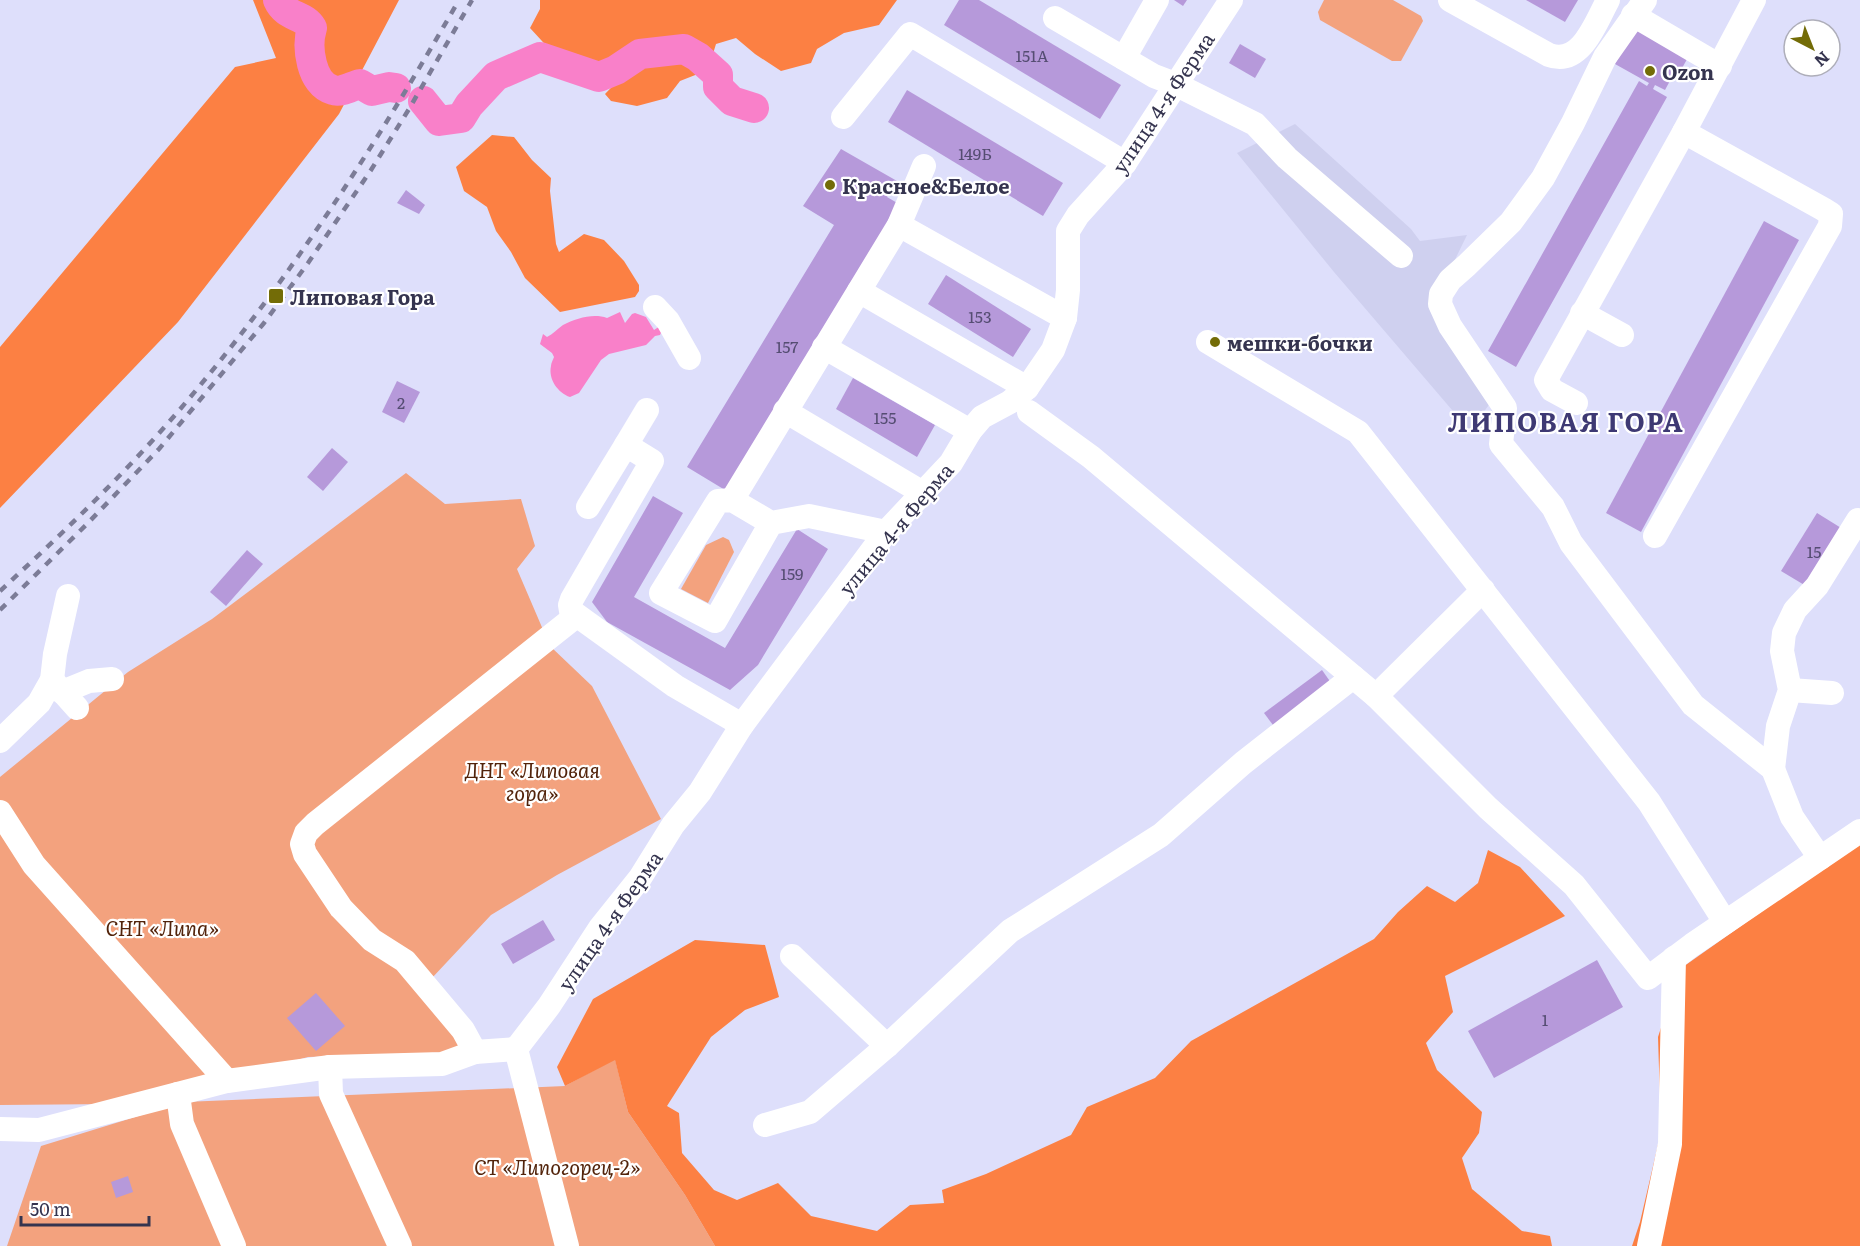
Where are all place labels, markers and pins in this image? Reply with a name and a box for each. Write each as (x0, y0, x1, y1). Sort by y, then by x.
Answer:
place label: Ozon (1662, 56, 1714, 86)
marker: Ozon (1643, 64, 1657, 78)
place label: Красное&Белое (842, 170, 1010, 200)
marker: Красное&Белое (823, 178, 837, 192)
place label: Липовая Гора (290, 281, 435, 311)
marker: Липовая Гора (267, 287, 285, 305)
place label: мешки-бочки (1227, 327, 1373, 357)
marker: мешки-бочки (1208, 335, 1222, 349)

